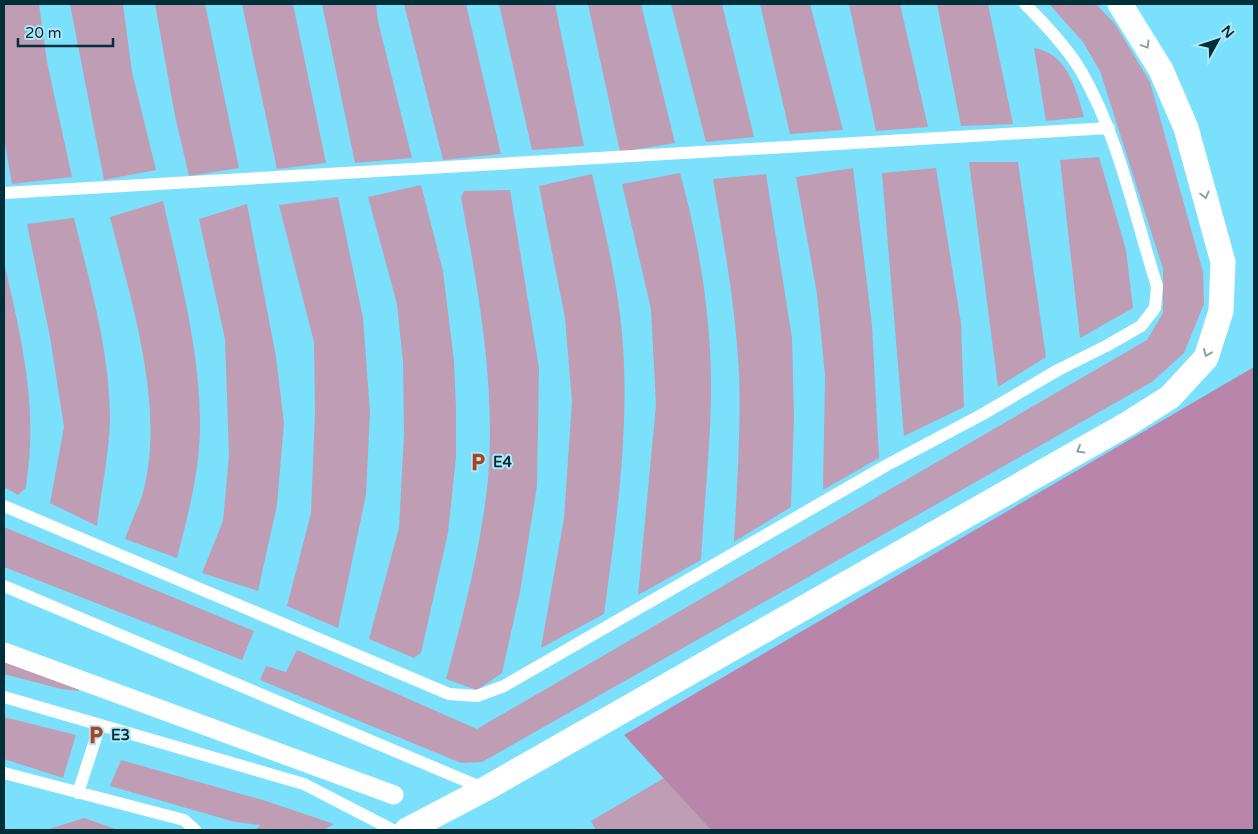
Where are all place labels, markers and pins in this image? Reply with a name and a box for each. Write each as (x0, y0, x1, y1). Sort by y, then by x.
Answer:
parking icon: E4 (467, 451, 489, 473)
place label: E4 (493, 453, 513, 471)
parking icon: E3 (85, 724, 107, 746)
place label: E3 (111, 726, 130, 744)

